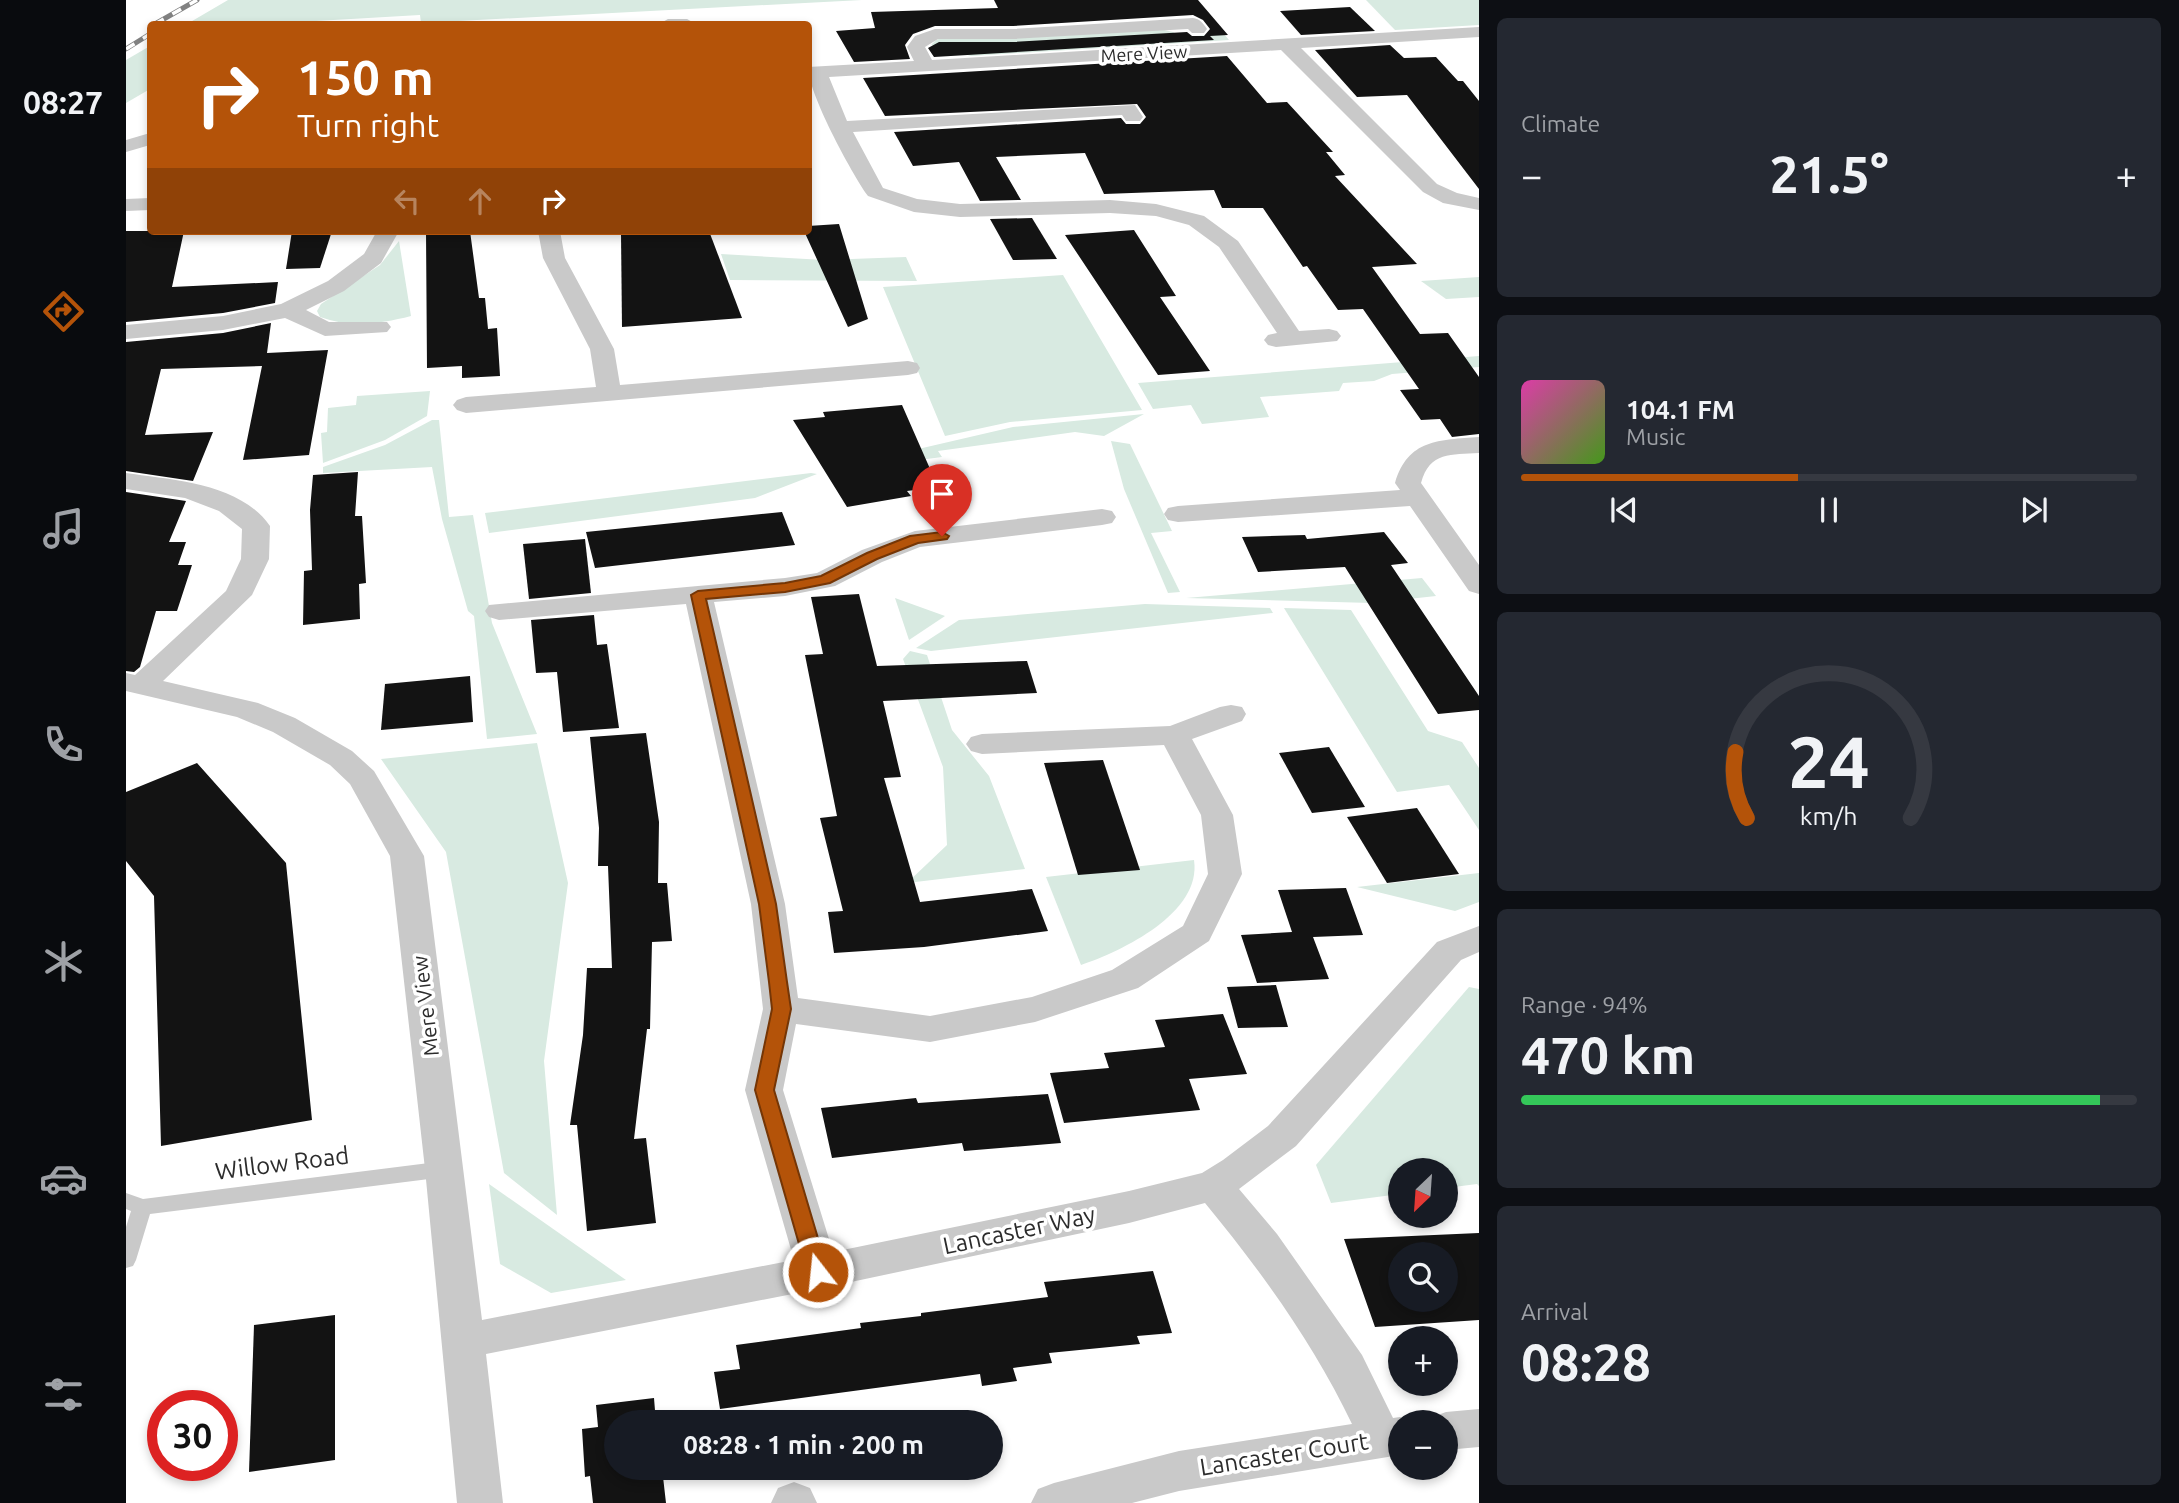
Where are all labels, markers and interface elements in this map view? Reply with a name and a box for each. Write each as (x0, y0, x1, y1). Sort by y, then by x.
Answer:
street label: Mere View (1100, 41, 1188, 65)
icon: right (182, 49, 273, 140)
text: 150 m (297, 49, 434, 104)
text: 08:27 (23, 84, 103, 120)
text: Turn right (297, 107, 439, 143)
text: Climate (1521, 111, 1600, 136)
text: 21.5° (1769, 145, 1889, 203)
text: − (1521, 154, 1542, 196)
text: + (2116, 154, 2137, 196)
icon: left (388, 182, 426, 220)
icon: ahead (461, 182, 499, 220)
icon: right (534, 182, 572, 220)
icon: directions (39, 287, 88, 336)
text: 104.1 FM (1626, 395, 1735, 424)
text: Music (1626, 424, 1685, 449)
pin (912, 464, 972, 536)
icon: arrive (923, 475, 961, 513)
icon: previous (1605, 491, 1643, 529)
icon: pause (1810, 491, 1848, 529)
icon: next (2015, 491, 2053, 529)
icon: music (39, 504, 88, 553)
icon: phone (39, 720, 88, 769)
text: 24 (1788, 720, 1870, 802)
text: km/h (1800, 801, 1858, 829)
icon: climate (39, 937, 88, 986)
street label: Mere View (407, 954, 443, 1058)
text: Range · 94% (1521, 992, 1648, 1017)
text: 470 km (1521, 1026, 1695, 1084)
street label: Willow Road (214, 1141, 350, 1185)
icon: car (39, 1154, 88, 1203)
north arrow (1388, 1158, 1458, 1228)
map controls (1388, 1158, 1458, 1480)
street label: Lancaster Way (940, 1201, 1098, 1259)
position arrow (781, 1235, 855, 1309)
button: search (1388, 1242, 1458, 1312)
text: Arrival (1521, 1299, 1588, 1324)
button: + (1388, 1326, 1458, 1396)
text: 08:28 (1521, 1333, 1651, 1391)
icon: filters (39, 1370, 88, 1419)
speed limit sign: 30 (147, 1390, 238, 1481)
button: − (1388, 1410, 1458, 1480)
street label: Lancaster Court (1198, 1427, 1371, 1481)
text: 08:28 · 1 min · 200 m (683, 1430, 924, 1459)

